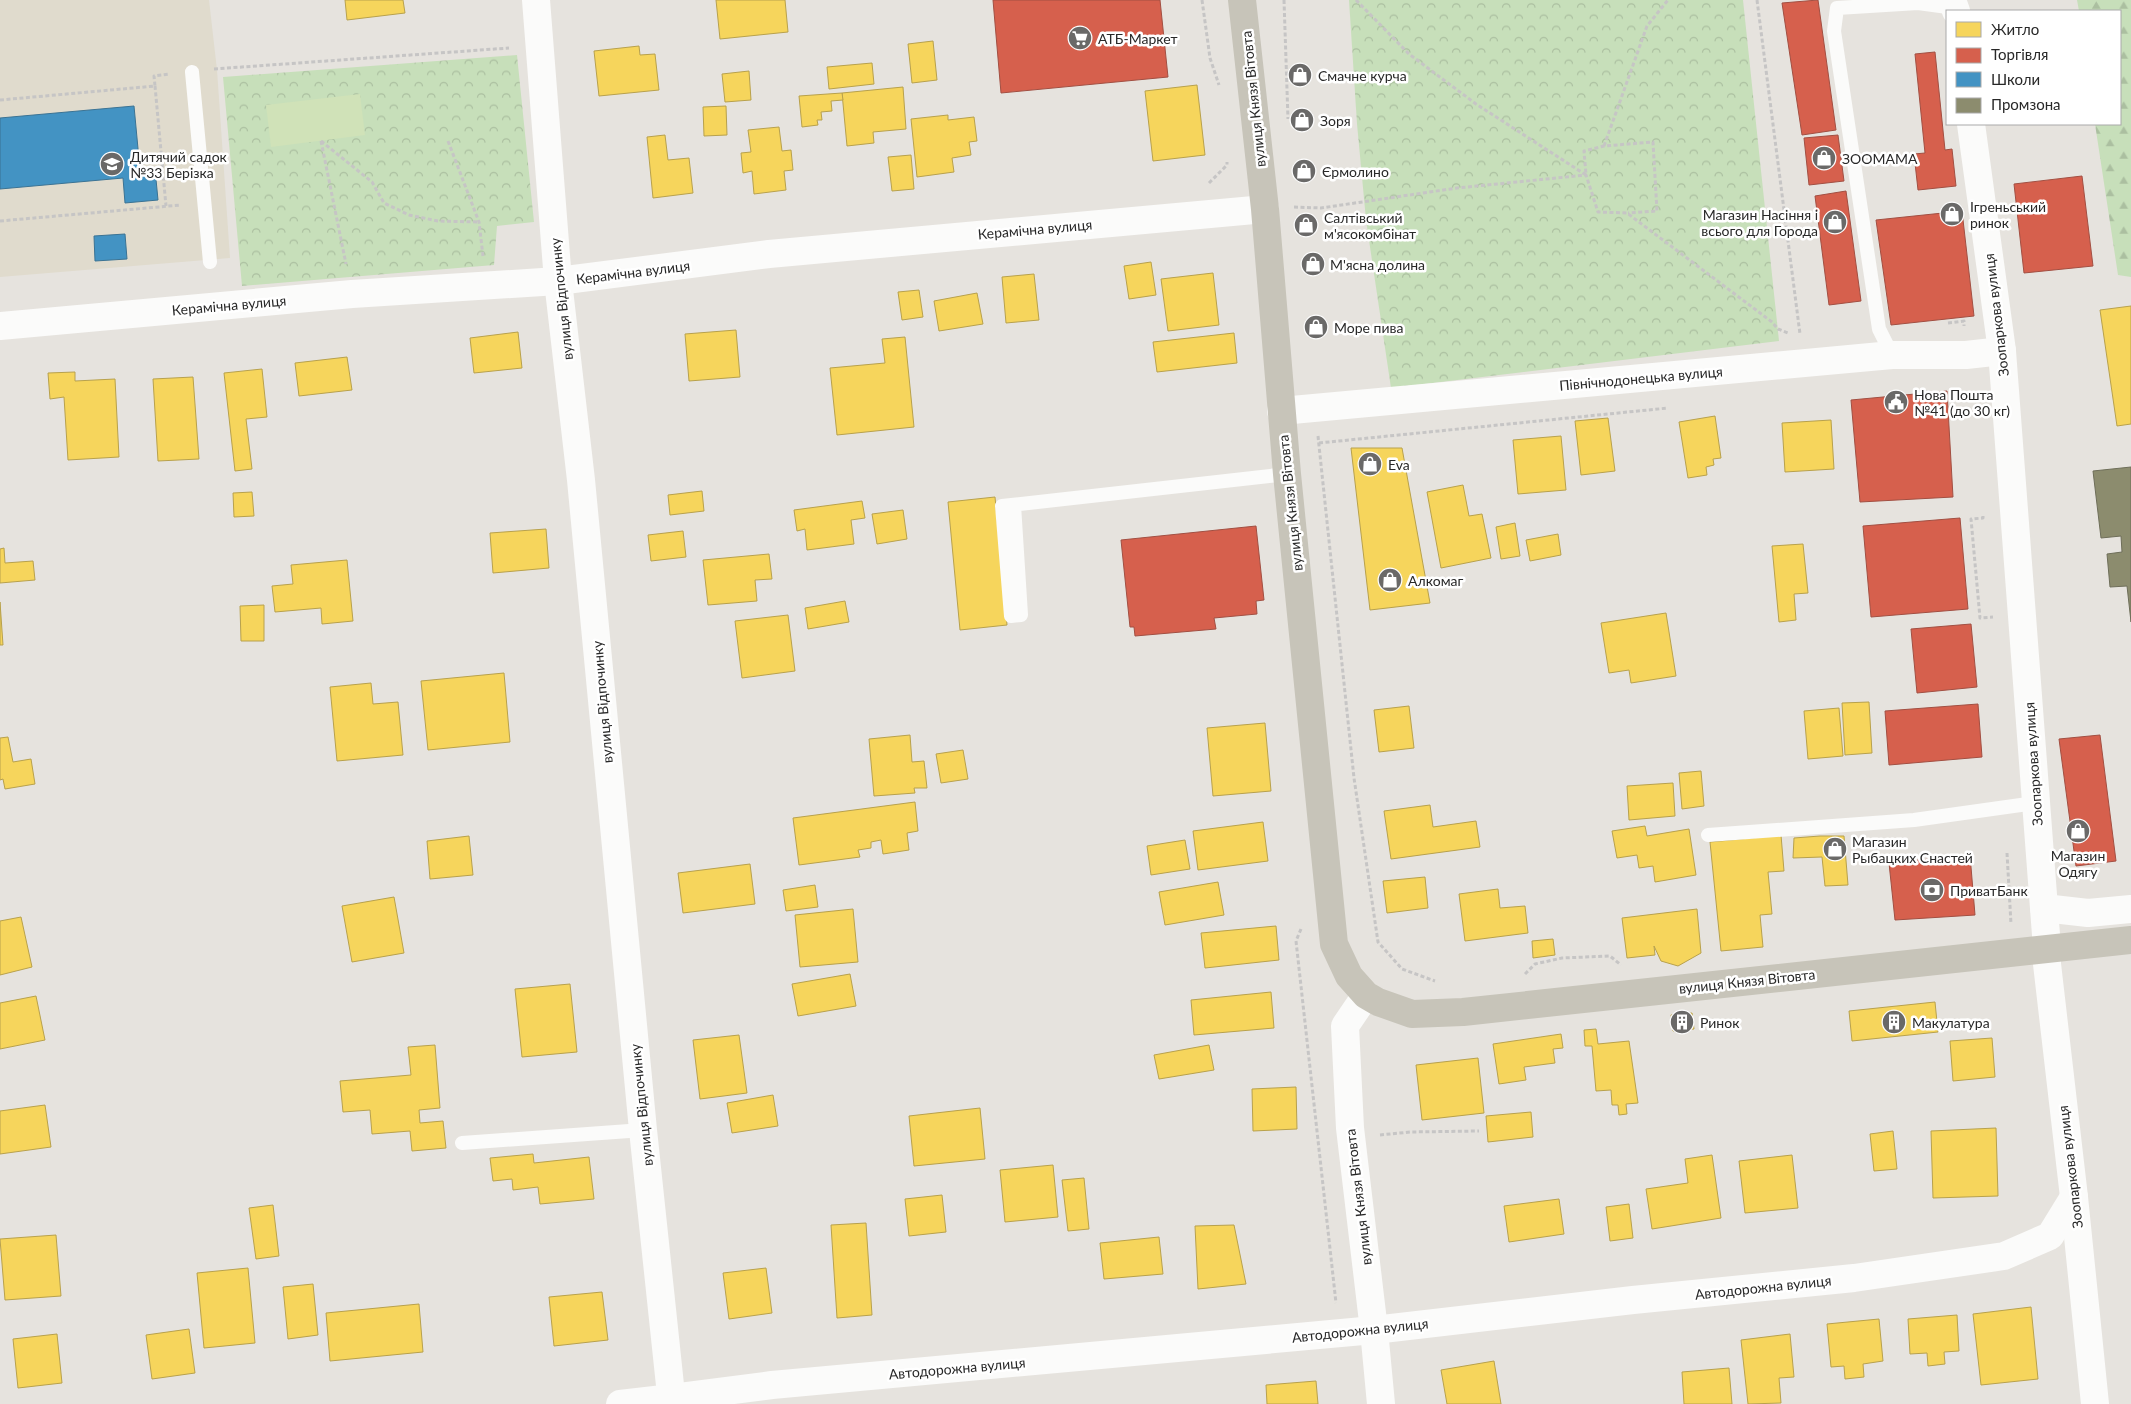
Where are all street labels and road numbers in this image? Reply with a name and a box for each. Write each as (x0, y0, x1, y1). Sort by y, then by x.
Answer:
street label: вулиця Князя Вітовта (1237, 30, 1269, 168)
street label: Керамічна вулиця (977, 216, 1093, 242)
street label: вулиця Відпочинку (546, 236, 576, 361)
street label: Зоопаркова вулиця (1980, 252, 2012, 378)
street label: Керамічна вулиця (575, 257, 691, 287)
street label: Керамічна вулиця (171, 292, 287, 318)
street label: Північнодонецька вулиця (1558, 362, 1724, 394)
street label: вулиця Князя Вітовта (1274, 434, 1306, 572)
street label: вулиця Відпочинку (588, 639, 616, 764)
street label: Зоопаркова вулиця (2020, 702, 2046, 826)
street label: вулиця Князя Вітовта (1678, 965, 1816, 997)
street label: вулиця Відпочинку (626, 1042, 656, 1167)
street label: Зоопаркова вулиця (2054, 1104, 2086, 1230)
street label: вулиця Князя Вітовта (1341, 1128, 1375, 1266)
street label: Автодорожна вулиця (1694, 1271, 1832, 1303)
street label: Автодорожна вулиця (1291, 1314, 1429, 1346)
street label: Автодорожна вулиця (888, 1354, 1026, 1382)

